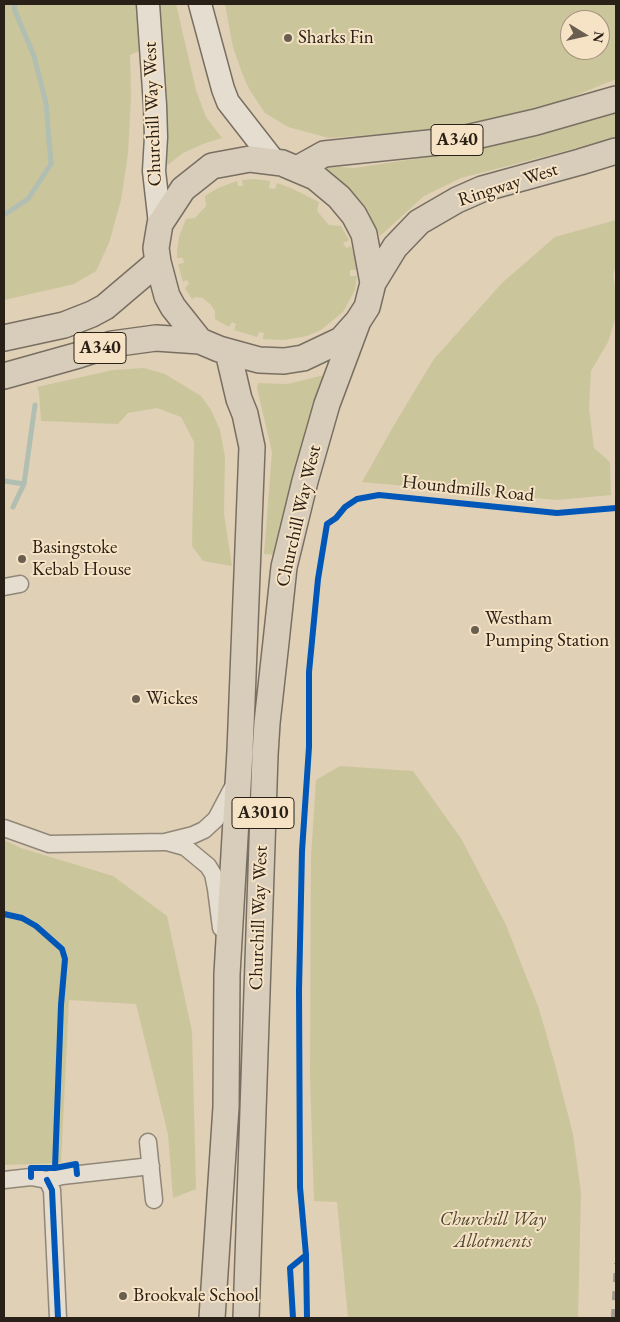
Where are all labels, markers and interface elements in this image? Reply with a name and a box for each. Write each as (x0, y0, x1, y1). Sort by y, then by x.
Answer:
north arrow (560, 10, 610, 60)
place label: Sharks Fin (298, 27, 374, 49)
text: N (589, 30, 609, 44)
marker: Sharks Fin (282, 32, 294, 44)
street label: Churchill Way West (139, 41, 167, 187)
road number: A340 (431, 124, 483, 156)
street label: Ringway West (455, 158, 561, 212)
road number: A340 (74, 332, 126, 363)
street label: Churchill Way West (272, 443, 326, 589)
street label: Houndmills Road (401, 471, 535, 507)
place label: Basingstoke Kebab House (32, 537, 131, 581)
marker: Basingstoke Kebab House (16, 553, 28, 565)
place label: Westham Pumping Station (485, 608, 609, 652)
marker: Westham Pumping Station (469, 624, 481, 636)
place label: Wickes (146, 688, 198, 710)
marker: Wickes (130, 693, 142, 705)
road number: A3010 (232, 798, 294, 828)
street label: Churchill Way West (245, 845, 273, 991)
park label: Churchill Way Allotments (440, 1209, 546, 1253)
place label: Brookvale School (133, 1285, 259, 1307)
marker: Brookvale School (117, 1290, 129, 1302)

